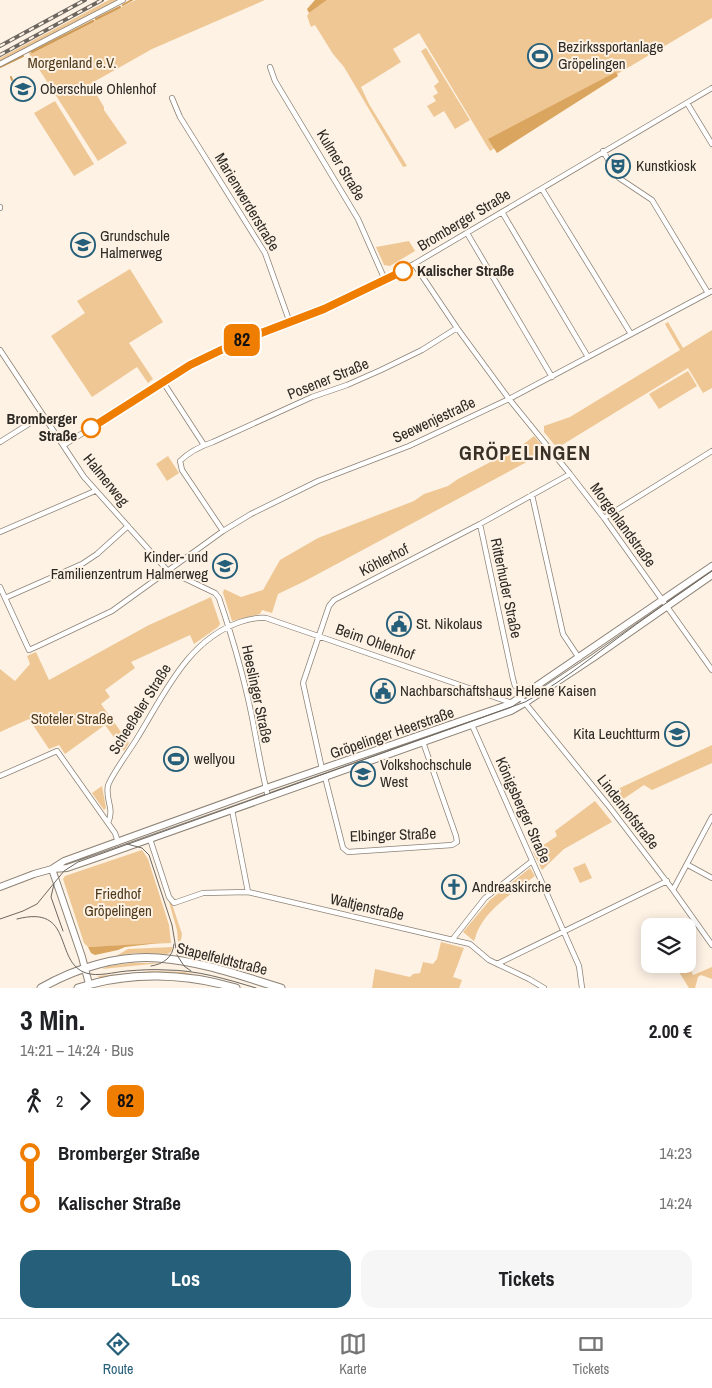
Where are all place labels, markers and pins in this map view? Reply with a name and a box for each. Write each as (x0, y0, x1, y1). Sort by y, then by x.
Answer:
place label: Bezirkssportanlage Gröpelingen (558, 36, 663, 74)
sports icon: Bezirkssportanlage Gröpelingen (527, 43, 553, 69)
school or university icon: Oberschule Ohlenhof (10, 76, 36, 102)
place label: Oberschule Ohlenhof (40, 78, 157, 99)
theatre icon: Kunstkiosk (605, 153, 631, 179)
place label: Kunstkiosk (636, 155, 697, 176)
place label: Grundschule Halmerweg (100, 225, 170, 263)
school or university icon: Grundschule Halmerweg (70, 232, 96, 258)
place label: Kalischer Straße (417, 260, 514, 281)
marker: Kalischer Straße (393, 261, 413, 281)
place label: Bromberger Straße (7, 408, 77, 446)
marker: Bromberger Straße (81, 418, 101, 438)
place label: Kinder- und Familienzentrum Halmerweg (51, 546, 208, 584)
school or university icon: Kinder- und Familienzentrum Halmerweg (212, 553, 238, 579)
public building icon: St. Nikolaus (386, 611, 412, 637)
place label: St. Nikolaus (416, 613, 482, 634)
public building icon: Nachbarschaftshaus Helene Kaisen (370, 678, 396, 704)
place label: Nachbarschaftshaus Helene Kaisen (400, 680, 596, 701)
school or university icon: Kita Leuchtturm (664, 721, 690, 747)
place label: Kita Leuchtturm (573, 723, 660, 744)
sports icon: wellyou (163, 746, 189, 772)
place label: wellyou (194, 748, 235, 769)
place label: Volkshochschule West (380, 754, 472, 792)
school or university icon: Volkshochschule West (350, 761, 376, 787)
church icon: Andreaskirche (441, 874, 467, 900)
place label: Andreaskirche (471, 876, 551, 897)

